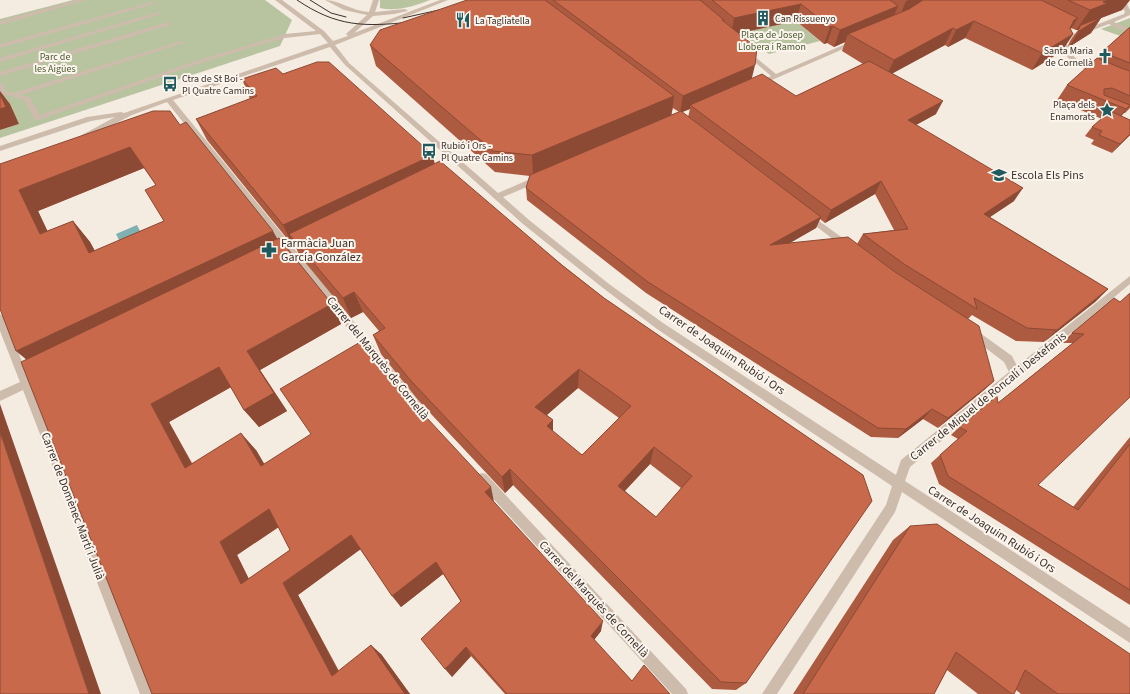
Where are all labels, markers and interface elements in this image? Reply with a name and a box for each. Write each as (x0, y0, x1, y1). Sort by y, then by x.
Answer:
building icon: Can Rissuenyo (754, 9, 772, 27)
restaurant icon: La Tagliatella (454, 11, 472, 29)
place label: Can Rissuenyo (775, 12, 836, 26)
place label: La Tagliatella (475, 14, 530, 28)
park label: Plaça de Josep Llobera i Ramon (738, 28, 806, 54)
place label: Santa Maria de Cornellà (1044, 44, 1093, 70)
church icon: Santa Maria de Cornellà (1096, 47, 1114, 65)
park label: Parc de les Aigües (34, 50, 76, 76)
place label: Ctra de St Boi - Pl Quatre Camins (182, 72, 254, 98)
bus stop icon: Ctra de St Boi - Pl Quatre Camins (161, 75, 179, 93)
place label: Plaça dels Enamorats (1050, 98, 1095, 124)
place icon: Plaça dels Enamorats (1098, 101, 1116, 119)
place label: Rubió i Ors - Pl Quatre Camins (441, 139, 513, 165)
bus stop icon: Rubió i Ors - Pl Quatre Camins (420, 142, 438, 160)
school or university icon: Escola Els Pins (990, 166, 1008, 184)
place label: Escola Els Pins (1011, 167, 1084, 184)
place label: Farmàcia Juan García González (281, 235, 361, 266)
pharmacy icon: Farmàcia Juan García González (260, 241, 278, 259)
street label: Carrer del Marquès de Cornellà (322, 293, 433, 424)
street label: Carrer de Joaquim Rubió i Ors (655, 302, 788, 399)
street label: Carrer de Miquel de Roncalí i Destefanis (907, 328, 1070, 465)
street label: Carrer de Domènec Martí i Julià (36, 430, 109, 582)
street label: Carrer de Joaquim Rubió i Ors (924, 482, 1059, 577)
street label: Carrer del Marquès de Cornellà (535, 537, 652, 662)

